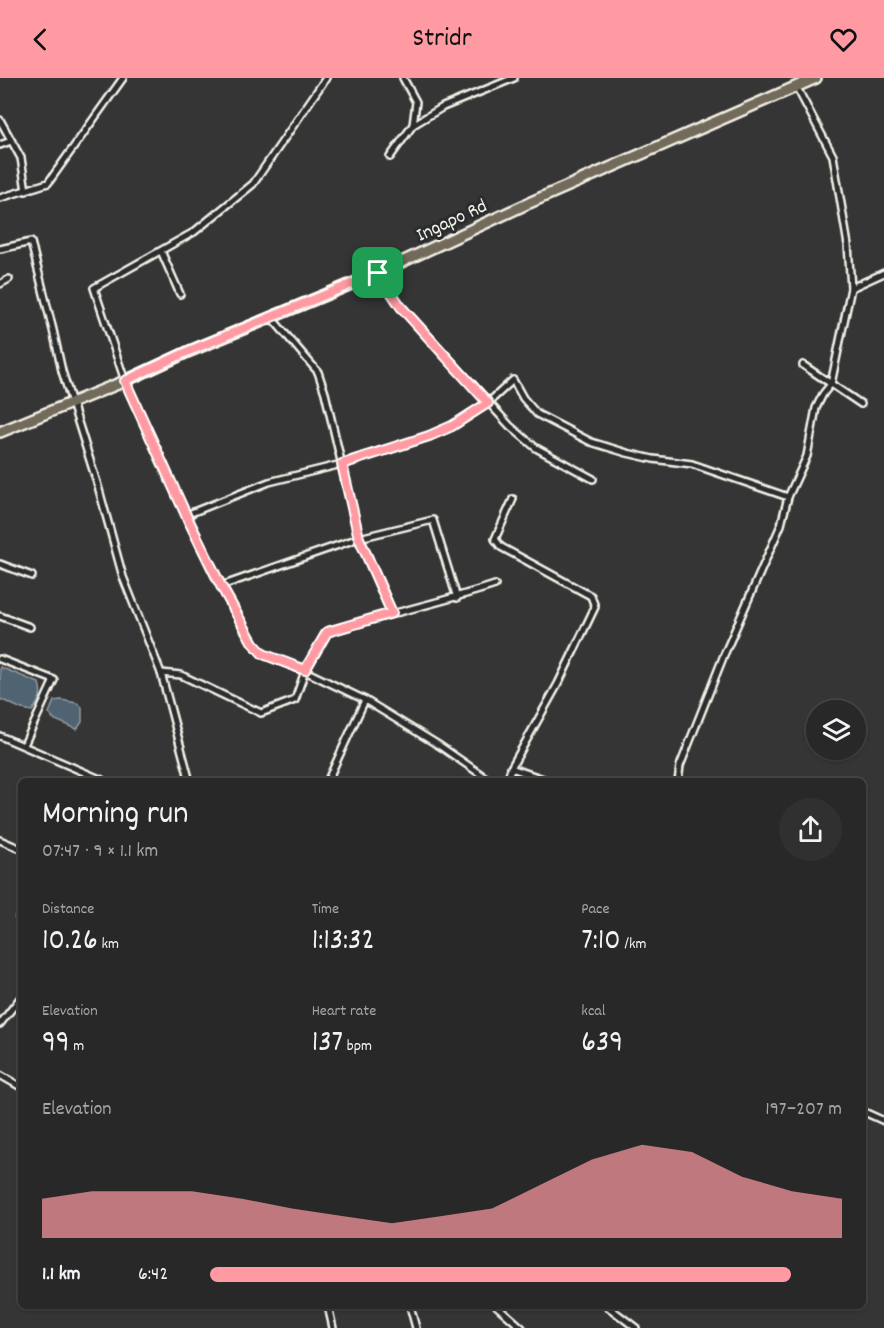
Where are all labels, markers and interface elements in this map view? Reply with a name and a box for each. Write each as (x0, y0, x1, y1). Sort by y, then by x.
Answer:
text: Stridr (412, 20, 472, 59)
icon: back (24, 23, 57, 56)
icon: heart (827, 23, 860, 56)
street label: Ingapo Rd (412, 193, 492, 250)
pin (352, 247, 403, 298)
icon: arrive (361, 256, 394, 289)
map controls (806, 700, 866, 760)
button: layers (806, 700, 866, 760)
text: Morning run (42, 792, 189, 839)
button: share (779, 798, 842, 861)
text: 07:47 · 9 × 1.1 km (42, 838, 158, 866)
text: Distance (42, 898, 94, 921)
text: Time (312, 898, 339, 921)
text: Pace (581, 898, 610, 921)
text: 10.26 (42, 921, 98, 964)
text: 1:13:32 (312, 921, 375, 964)
text: 7:10 (581, 921, 621, 964)
text: km (98, 933, 119, 956)
text: /km (621, 933, 647, 956)
text: Elevation (42, 1000, 98, 1023)
text: Heart rate (312, 1000, 376, 1023)
text: kcal (581, 1000, 606, 1023)
text: 99 (42, 1023, 69, 1066)
text: 137 (312, 1023, 343, 1066)
text: 639 (581, 1023, 623, 1066)
text: m (69, 1035, 84, 1058)
text: bpm (343, 1035, 372, 1058)
text: Elevation (42, 1096, 112, 1124)
text: 197–207 m (765, 1096, 842, 1124)
text: 1.1 km (42, 1261, 81, 1289)
text: 6:42 (138, 1261, 168, 1289)

